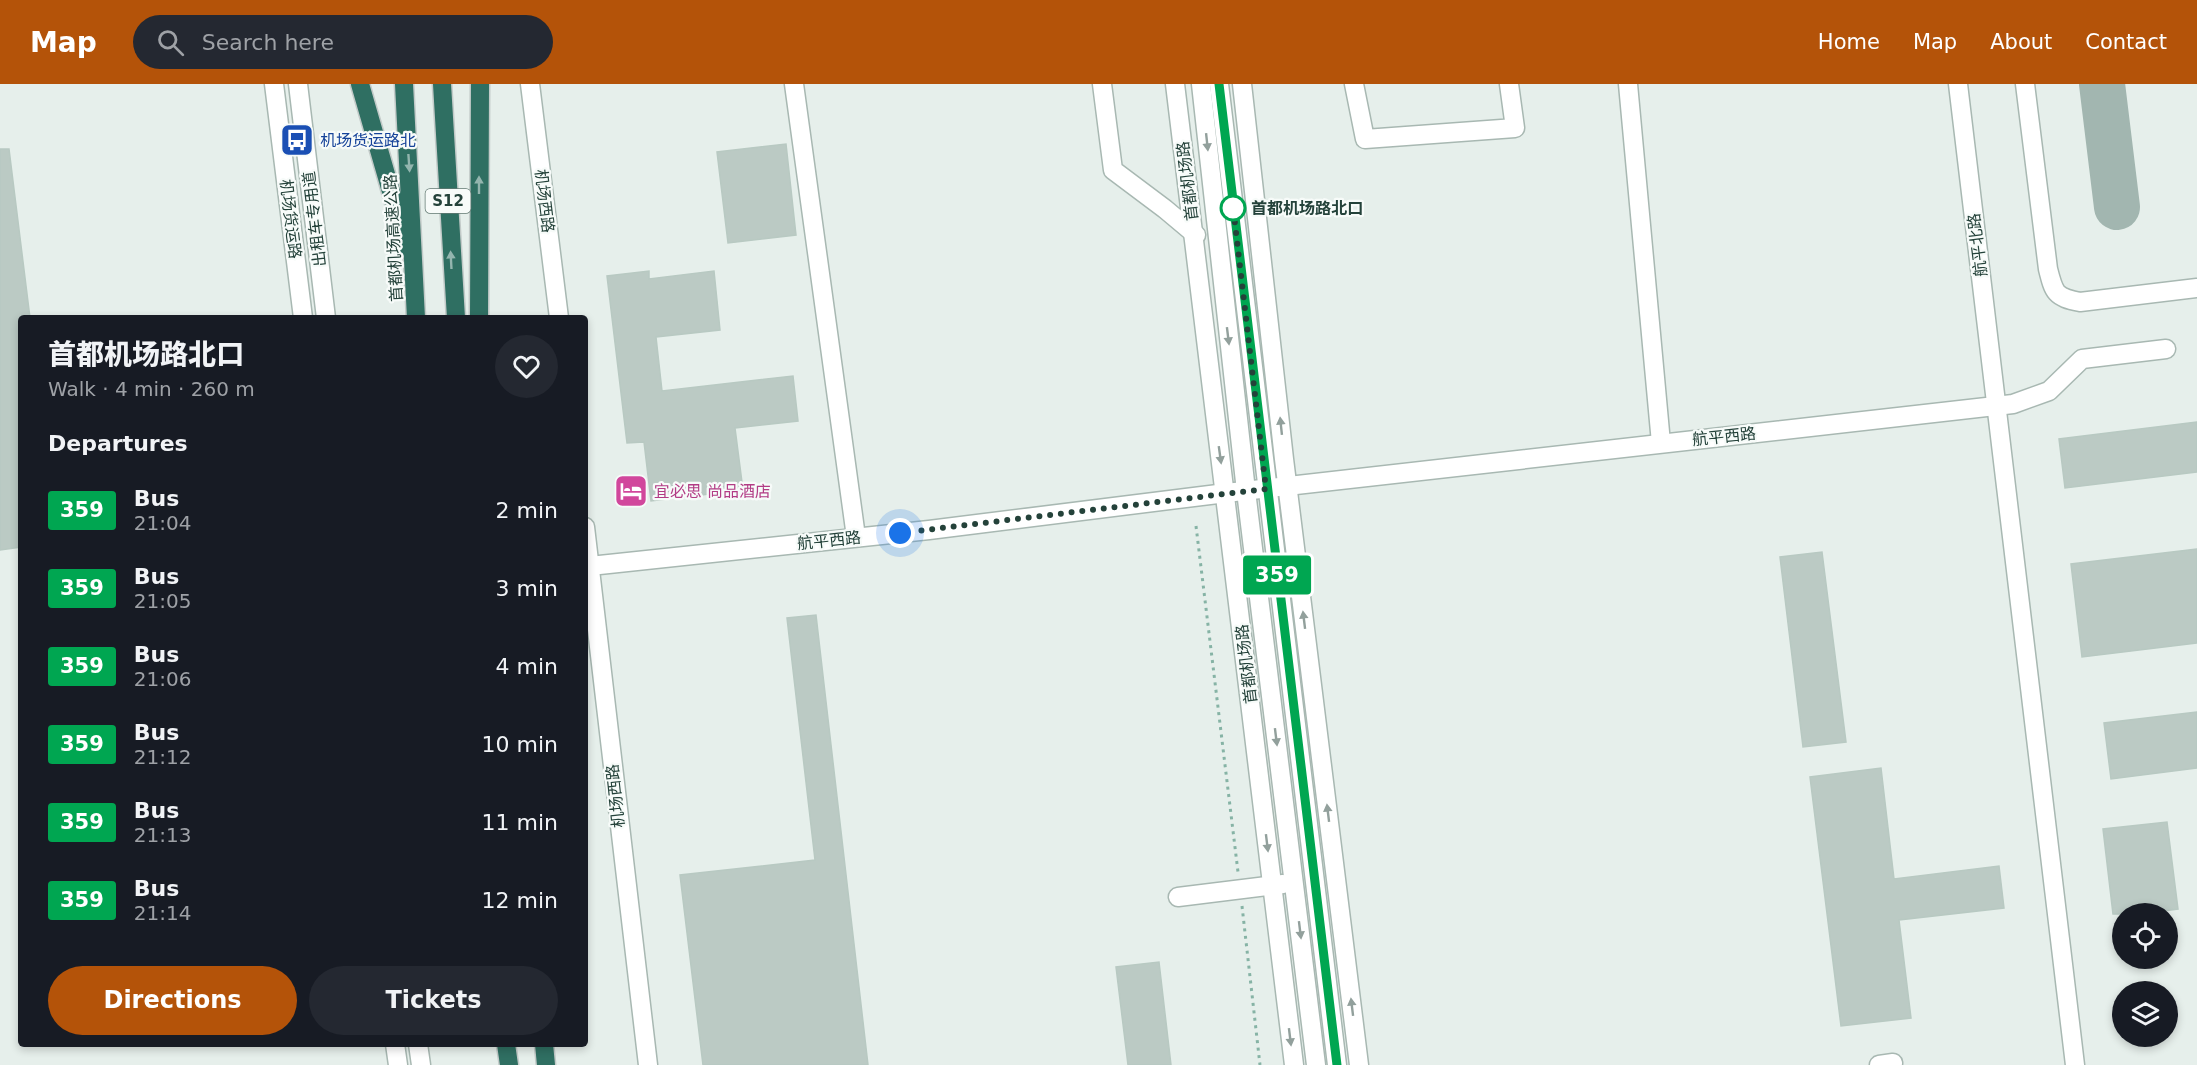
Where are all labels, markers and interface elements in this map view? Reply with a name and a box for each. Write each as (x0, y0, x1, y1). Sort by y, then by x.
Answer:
search box (133, 15, 553, 69)
text: Map (30, 26, 97, 59)
icon: search (154, 26, 187, 59)
text: Search here (202, 30, 334, 55)
text: Home (1818, 30, 1880, 54)
text: Map (1913, 30, 1957, 54)
text: About (1990, 30, 2052, 54)
text: Contact (2085, 30, 2167, 54)
bus stop icon: 机场货运路北 (279, 122, 315, 158)
place label: 机场货运路北 (320, 131, 416, 150)
one-way arrow (1202, 133, 1212, 152)
street label: 首都机场路 (1173, 140, 1202, 222)
one-way arrow (404, 154, 414, 173)
street label: 机场西路 (531, 168, 558, 234)
street label: 出租车专用道 (299, 170, 330, 268)
street label: 首都机场高速公路 (381, 174, 406, 302)
one-way arrow (474, 176, 484, 195)
street label: 机场货运路 (276, 178, 305, 260)
road number: S12 (426, 189, 470, 213)
marker: 首都机场路北口 (1220, 195, 1246, 221)
place label: 首都机场路北口 (1251, 199, 1363, 218)
street label: 航平北路 (1964, 212, 1991, 278)
one-way arrow (447, 250, 456, 269)
one-way arrow (1224, 327, 1233, 346)
button: heart (495, 335, 558, 398)
text: 首都机场路北口 (48, 338, 244, 371)
text: Walk · 4 min · 260 m (48, 377, 255, 401)
one-way arrow (1276, 417, 1286, 436)
street label: 航平西路 (1691, 424, 1757, 449)
text: Departures (48, 431, 188, 456)
one-way arrow (1215, 446, 1225, 465)
hotel icon: 宜必思 尚品酒店 (613, 473, 649, 509)
place label: 宜必思 尚品酒店 (654, 482, 771, 501)
text: Bus (134, 486, 179, 511)
text: 359 (60, 498, 104, 522)
text: 2 min (496, 498, 558, 523)
text: 21:04 (134, 511, 191, 535)
your location (885, 518, 915, 548)
street label: 航平西路 (796, 528, 862, 553)
line badge: 359 (1242, 556, 1312, 594)
text: 359 (1255, 563, 1299, 587)
text: Bus (134, 564, 179, 589)
text: 359 (60, 576, 104, 600)
text: 3 min (496, 576, 558, 601)
text: 21:05 (134, 589, 191, 613)
one-way arrow (1300, 610, 1309, 629)
street label: 首都机场路 (1232, 623, 1261, 705)
text: Bus (134, 642, 179, 667)
text: 359 (60, 654, 104, 678)
text: 4 min (496, 654, 558, 679)
text: 21:06 (134, 667, 191, 691)
text: Bus (134, 720, 179, 745)
one-way arrow (1271, 727, 1281, 746)
text: 359 (60, 732, 104, 756)
text: 10 min (482, 732, 558, 757)
text: 21:12 (134, 745, 191, 769)
street label: 机场西路 (603, 763, 628, 829)
text: Bus (134, 798, 179, 823)
one-way arrow (1323, 804, 1333, 823)
text: 359 (60, 810, 104, 834)
text: 11 min (482, 810, 558, 835)
text: 21:13 (134, 823, 191, 847)
one-way arrow (1263, 834, 1272, 853)
text: Bus (134, 876, 179, 901)
text: 359 (60, 888, 104, 912)
text: 12 min (482, 888, 558, 913)
text: 21:14 (134, 901, 191, 925)
map controls (2112, 903, 2178, 1047)
button: locate (2112, 903, 2178, 969)
one-way arrow (1295, 921, 1305, 940)
button: Directions (48, 966, 297, 1035)
button: Tickets (309, 966, 558, 1035)
button: layers (2112, 981, 2178, 1047)
one-way arrow (1347, 997, 1357, 1016)
one-way arrow (1285, 1028, 1295, 1047)

